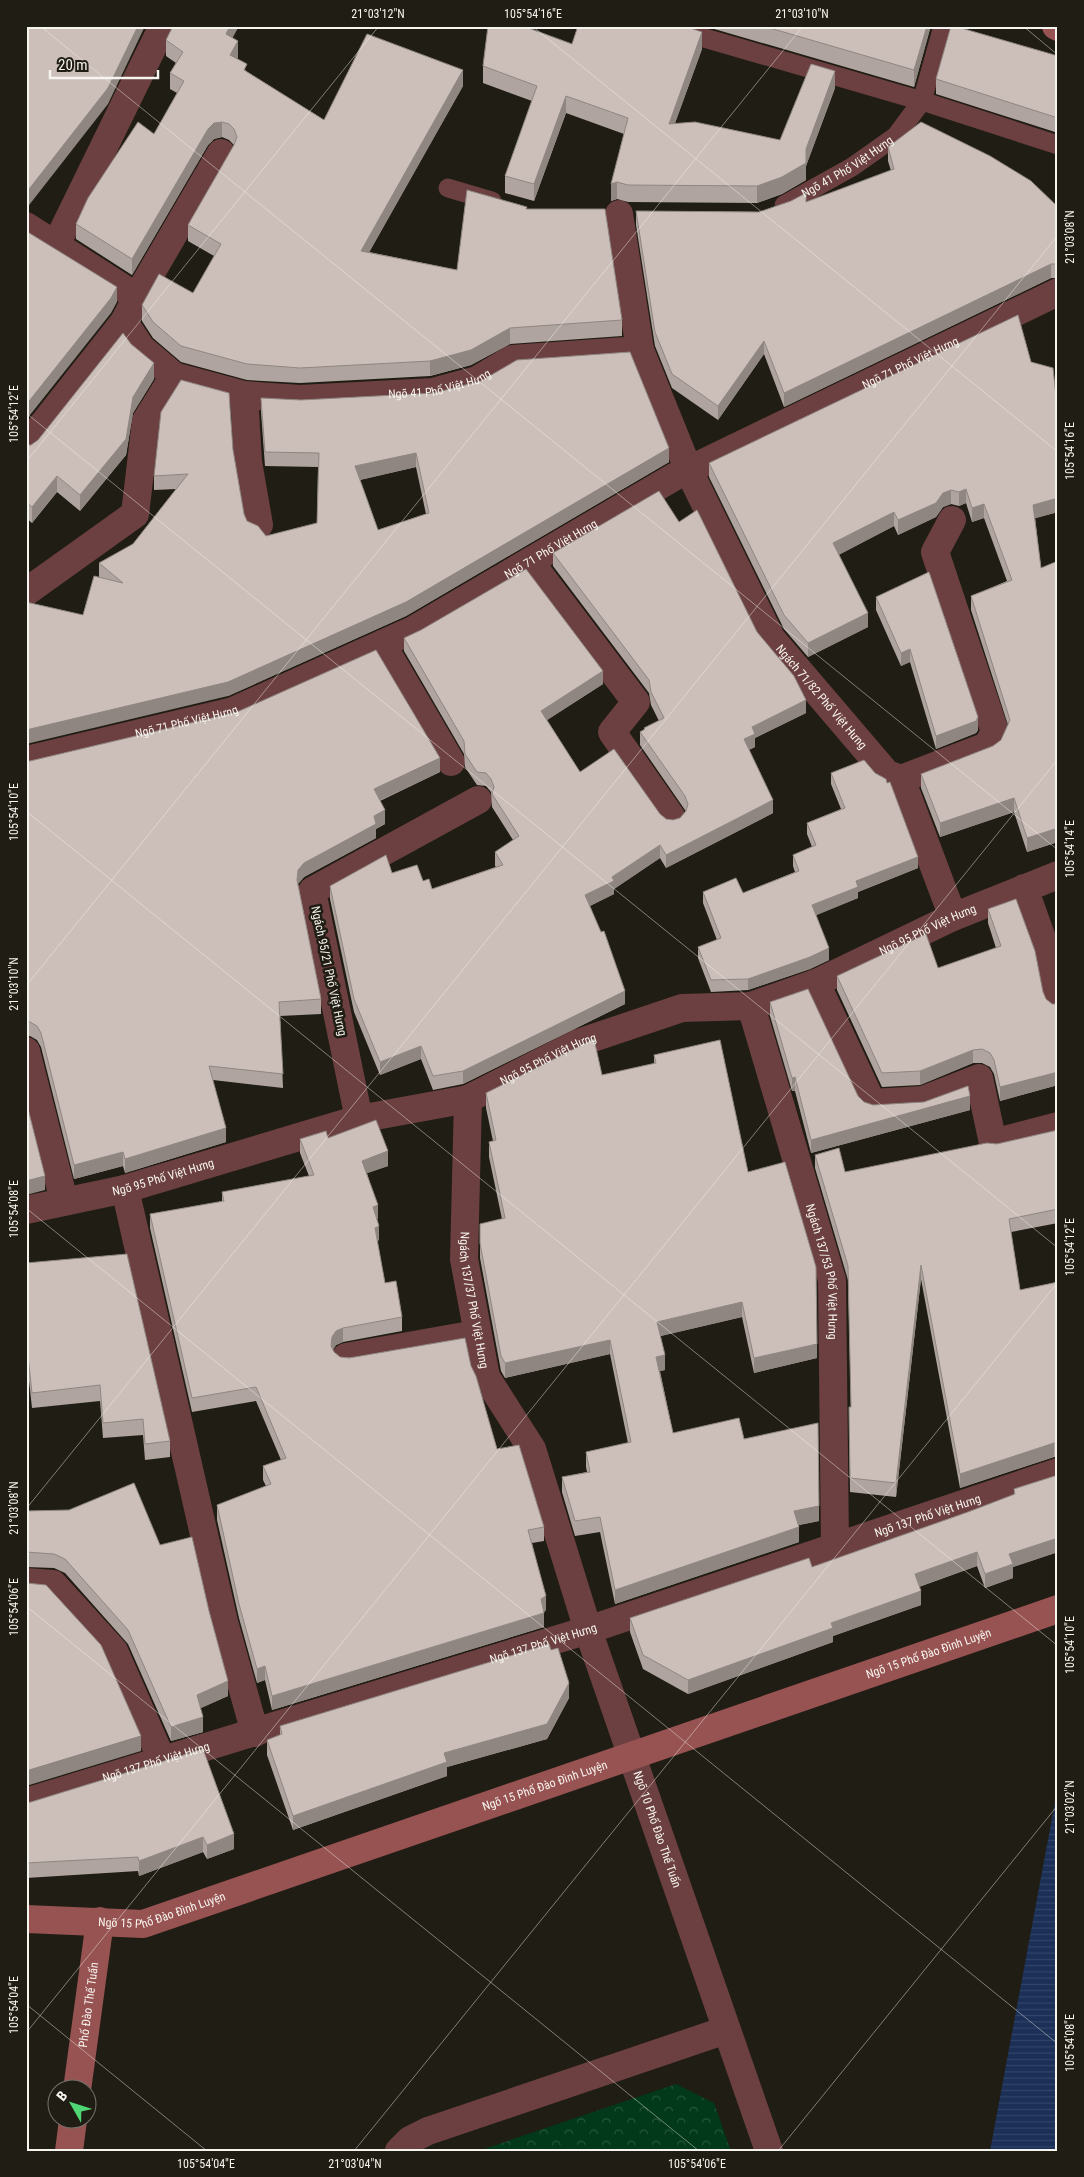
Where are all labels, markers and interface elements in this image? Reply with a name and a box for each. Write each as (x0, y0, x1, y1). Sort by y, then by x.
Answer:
text: 21°03'12"N (351, 7, 405, 21)
text: 105°54'16"E (504, 7, 562, 21)
text: 21°03'10"N (775, 7, 829, 21)
scale bar (50, 48, 158, 80)
text: 20 m (58, 56, 88, 74)
street label: Ngõ 41 Phố Việt Hưng (799, 133, 896, 201)
text: 21°03'08"N (1063, 210, 1077, 264)
street label: Ngõ 71 Phố Việt Hưng (860, 334, 961, 392)
street label: Ngõ 41 Phố Việt Hưng (388, 366, 493, 401)
text: 105°54'12"E (7, 385, 21, 443)
text: 105°54'16"E (1063, 422, 1077, 480)
street label: Ngõ 71 Phố Việt Hưng (502, 516, 600, 582)
street label: Ngách 71/82 Phố Việt Hưng (773, 642, 870, 752)
street label: Ngõ 71 Phố Việt Hưng (134, 703, 240, 741)
text: 105°54'10"E (7, 783, 21, 841)
text: 105°54'14"E (1063, 820, 1077, 878)
street label: Ngõ 95 Phố Việt Hưng (877, 901, 978, 959)
street label: Ngách 95/21 Phố Việt Hưng (308, 905, 350, 1037)
text: 21°03'10"N (7, 957, 21, 1011)
street label: Ngõ 95 Phố Việt Hưng (498, 1030, 598, 1088)
street label: Ngõ 95 Phố Việt Hưng (111, 1156, 216, 1199)
text: 105°54'08"E (7, 1180, 21, 1238)
street label: Ngách 137/53 Phố Việt Hưng (803, 1202, 840, 1340)
text: 105°54'12"E (1063, 1218, 1077, 1276)
street label: Ngách 137/37 Phố Việt Hưng (457, 1231, 491, 1370)
text: 21°03'08"N (7, 1481, 21, 1535)
street label: Ngõ 137 Phố Việt Hưng (873, 1491, 983, 1540)
text: 105°54'06"E (7, 1578, 21, 1636)
text: 105°54'10"E (1063, 1616, 1077, 1674)
street label: Ngõ 137 Phố Việt Hưng (488, 1621, 599, 1667)
street label: Ngõ 15 Phố Đào Đình Luyện (864, 1625, 993, 1682)
street label: Ngõ 137 Phố Việt Hưng (101, 1739, 211, 1785)
street label: Ngõ 15 Phố Đào Đình Luyện (480, 1758, 609, 1814)
street label: Ngõ 10 Phố Đào Thế Tuấn (631, 1769, 684, 1890)
text: 21°03'02"N (1063, 1780, 1077, 1834)
street label: Ngõ 15 Phố Đào Đình Luyện (98, 1889, 227, 1931)
street label: Phố Đào Thế Tuấn (76, 1961, 101, 2048)
text: 105°54'04"E (7, 1976, 21, 2034)
text: 105°54'08"E (1063, 2014, 1077, 2072)
north arrow (48, 2080, 98, 2130)
text: B (53, 2088, 71, 2104)
text: 105°54'04"E (177, 2157, 235, 2171)
text: 21°03'04"N (328, 2157, 382, 2171)
text: 105°54'06"E (668, 2157, 726, 2171)

